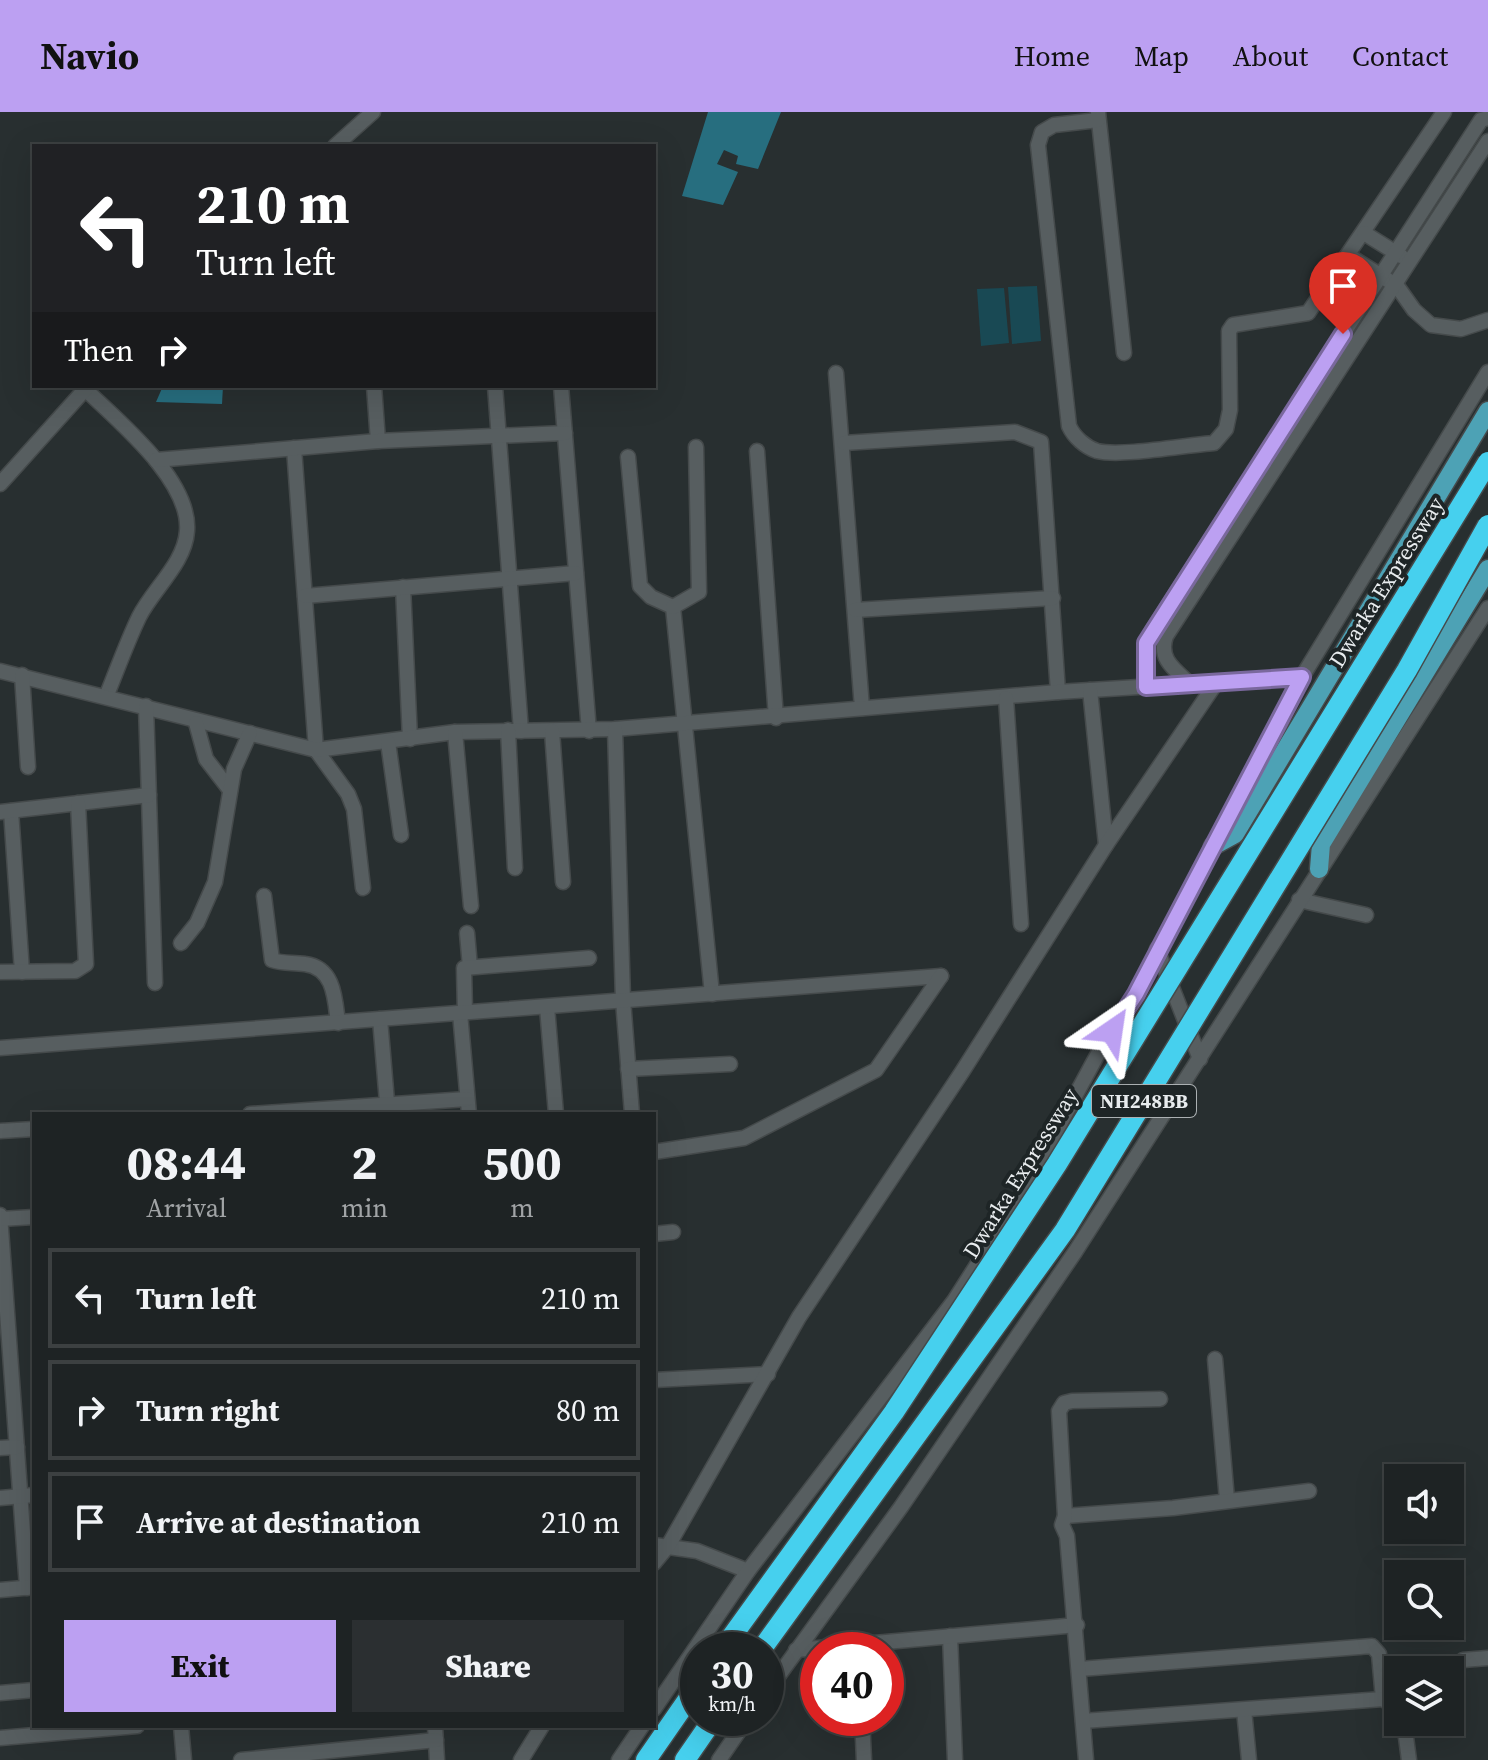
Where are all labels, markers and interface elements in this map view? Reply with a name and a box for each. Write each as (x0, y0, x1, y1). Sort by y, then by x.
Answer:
text: Navio (40, 30, 139, 82)
text: Home (1014, 37, 1090, 75)
text: Map (1134, 37, 1189, 75)
text: About (1233, 37, 1308, 75)
text: Contact (1352, 37, 1448, 75)
text: 210 m (196, 165, 350, 242)
icon: left (64, 176, 168, 280)
text: Turn left (196, 238, 335, 287)
pin (1309, 252, 1377, 334)
icon: arrive (1321, 264, 1365, 308)
icon: right (150, 328, 194, 372)
text: Then (64, 330, 134, 371)
street label: Dwarka Expressway (1321, 490, 1451, 673)
position arrow (1070, 989, 1154, 1073)
street label: Dwarka Expressway (955, 1081, 1085, 1264)
road number: NH248BB (1092, 1085, 1196, 1117)
text: 08:44 (126, 1129, 247, 1195)
text: 2 (351, 1129, 378, 1195)
text: 500 (482, 1129, 562, 1195)
text: Arrival (146, 1190, 227, 1226)
text: min (341, 1190, 388, 1226)
text: m (510, 1190, 534, 1226)
icon: left (68, 1276, 112, 1320)
text: Turn left (136, 1278, 256, 1319)
text: 210 m (541, 1278, 620, 1319)
icon: right (68, 1388, 112, 1432)
text: Turn right (136, 1390, 279, 1431)
text: 80 m (556, 1390, 620, 1431)
map controls (1384, 1464, 1464, 1736)
button: sound (1384, 1464, 1464, 1544)
icon: arrive (68, 1500, 112, 1544)
text: Arrive at destination (136, 1502, 421, 1543)
text: 210 m (541, 1502, 620, 1543)
button: search (1384, 1560, 1464, 1640)
button: Exit (64, 1620, 336, 1712)
button: Share (352, 1620, 624, 1712)
speed limit sign: 40 (800, 1632, 904, 1736)
text: 30 (710, 1647, 754, 1701)
button: layers (1384, 1656, 1464, 1736)
text: km/h (708, 1690, 756, 1718)

